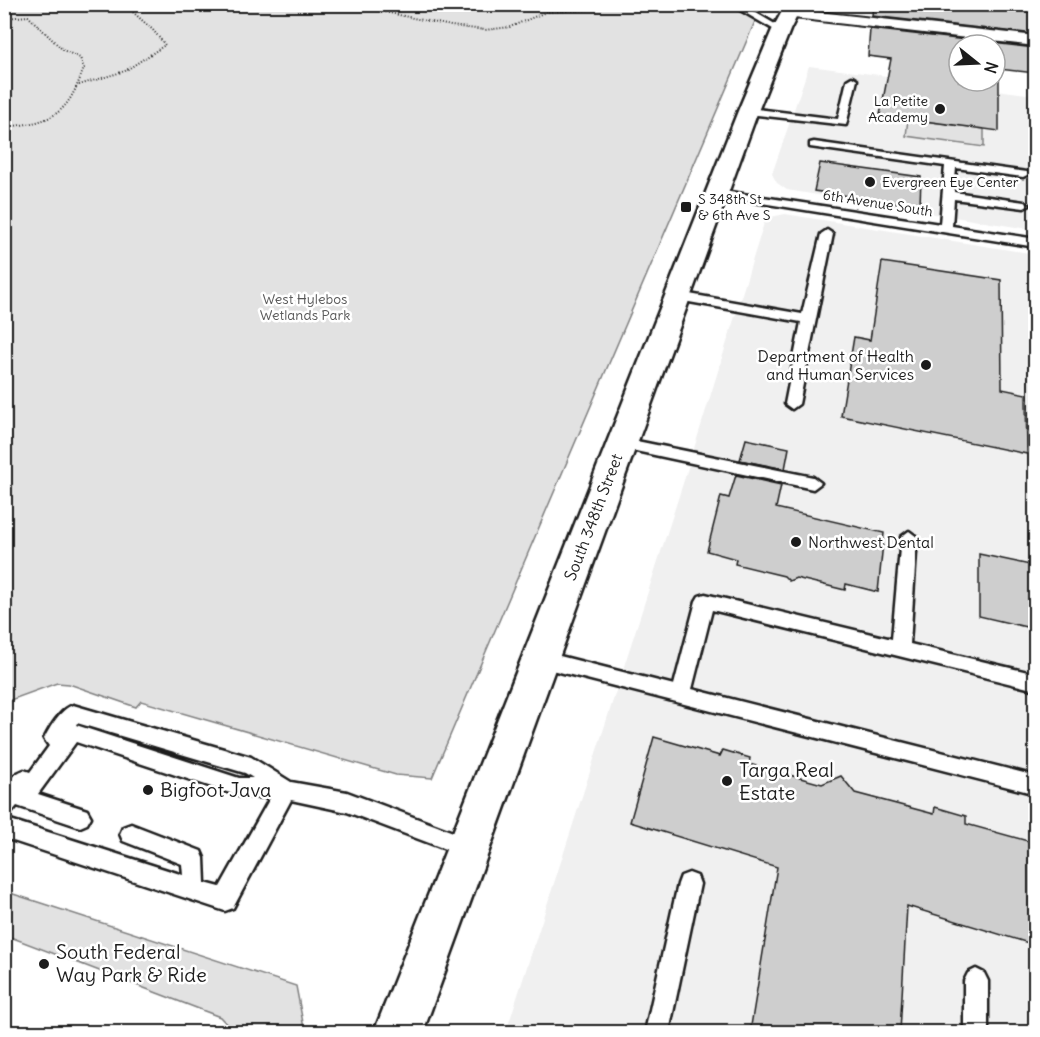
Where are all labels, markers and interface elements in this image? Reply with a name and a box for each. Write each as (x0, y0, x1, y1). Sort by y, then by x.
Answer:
north arrow (947, 33, 1007, 93)
text: N (980, 59, 1002, 76)
place label: La Petite Academy (868, 92, 928, 126)
marker: La Petite Academy (933, 102, 947, 116)
place label: Evergreen Eye Center (882, 173, 1019, 191)
marker: Evergreen Eye Center (863, 175, 877, 189)
street label: 6th Avenue South (822, 185, 934, 221)
place label: S 348th St & 6th Ave S (698, 190, 771, 224)
marker: S 348th St & 6th Ave S (679, 200, 693, 214)
park label: West Hylebos Wetlands Park (260, 290, 350, 324)
place label: Department of Health and Human Services (758, 346, 914, 384)
marker: Department of Health and Human Services (919, 358, 933, 372)
street label: South 348th Street (560, 450, 627, 583)
place label: Northwest Dental (808, 532, 934, 552)
marker: Northwest Dental (789, 535, 803, 549)
place label: Targa Real Estate (739, 757, 834, 805)
marker: Targa Real Estate (720, 774, 734, 788)
place label: Bigfoot Java (160, 777, 271, 802)
marker: Bigfoot Java (141, 783, 155, 797)
place label: South Federal Way Park & Ride (56, 939, 207, 987)
marker: South Federal Way Park & Ride (37, 957, 51, 971)

